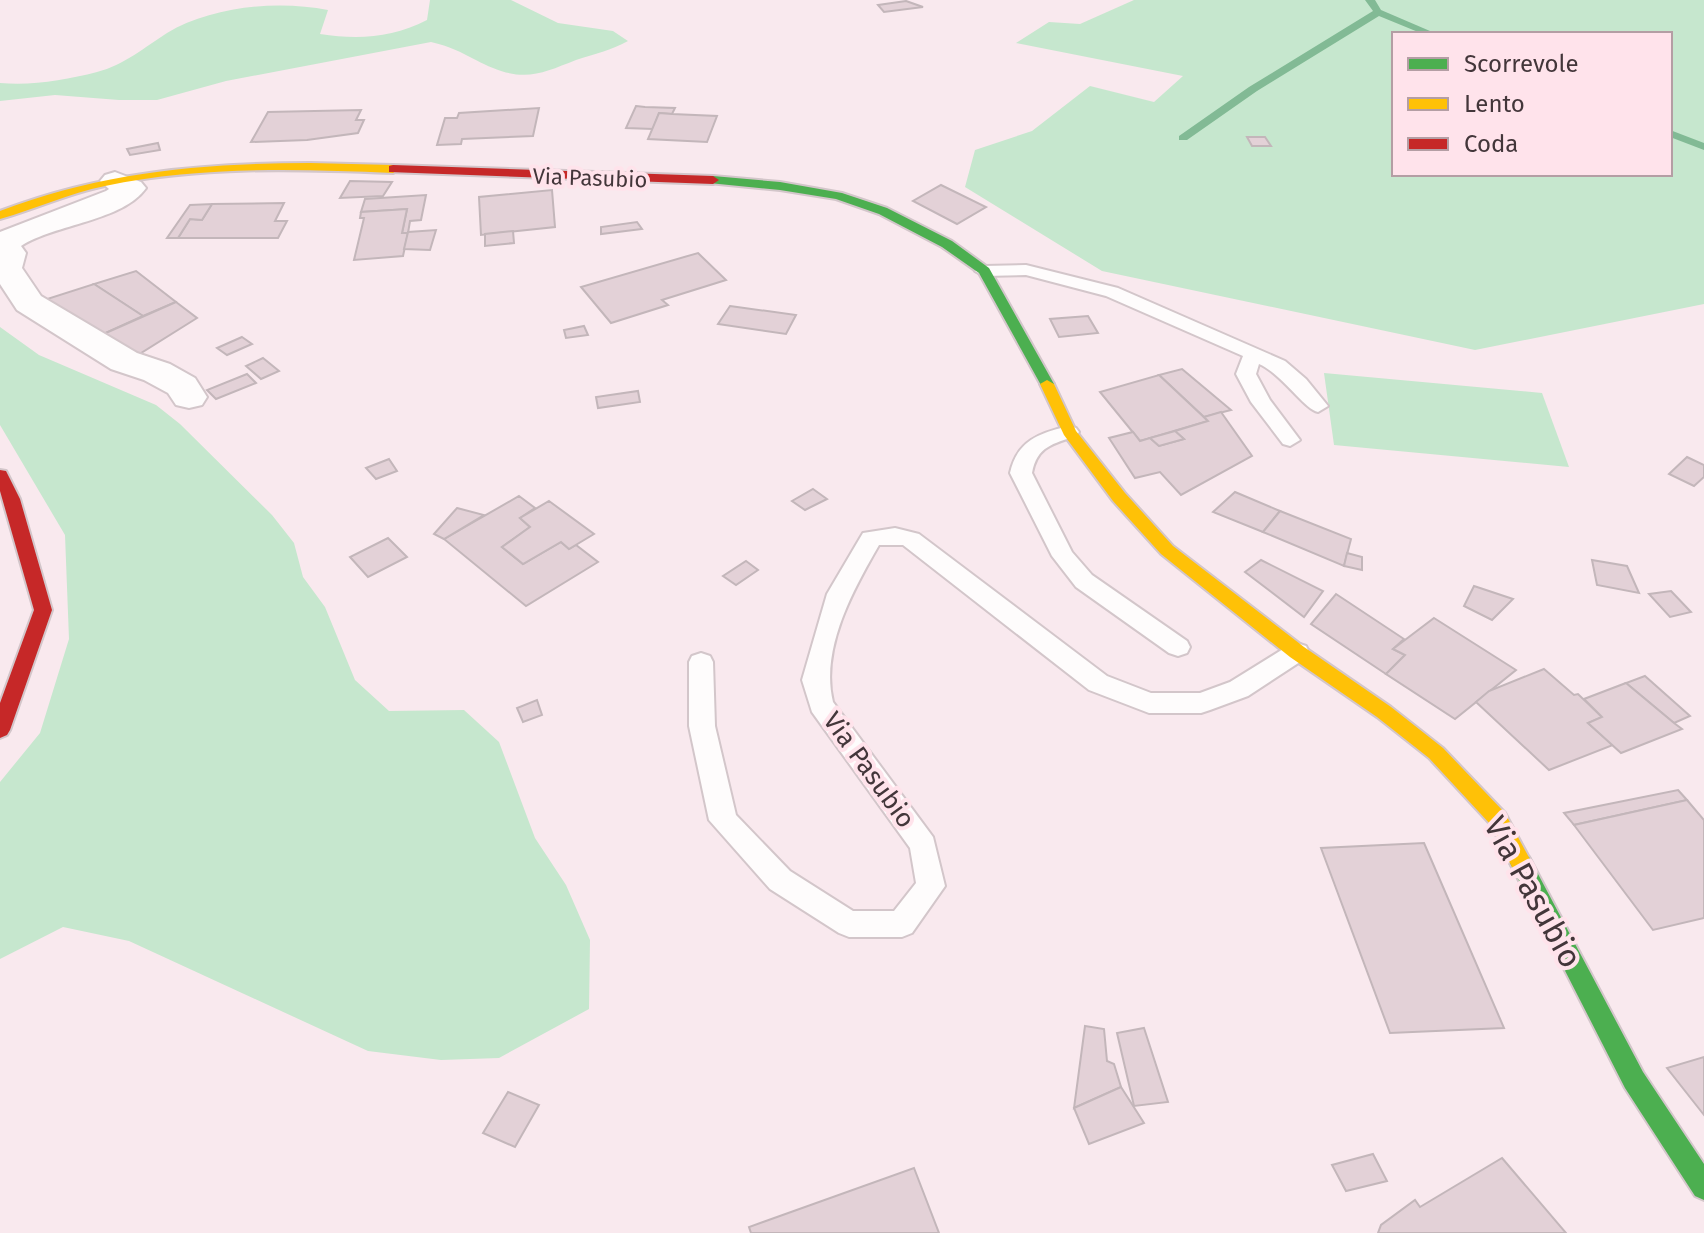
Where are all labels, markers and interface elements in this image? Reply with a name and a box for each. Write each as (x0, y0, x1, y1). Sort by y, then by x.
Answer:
legend (1392, 32, 1672, 176)
text: Scorrevole (1464, 50, 1579, 78)
text: Lento (1464, 90, 1525, 118)
text: Coda (1464, 130, 1518, 158)
street label: Via Pasubio (532, 163, 648, 193)
street label: Via Pasubio (817, 706, 921, 834)
street label: Via Pasubio (1476, 810, 1590, 974)

